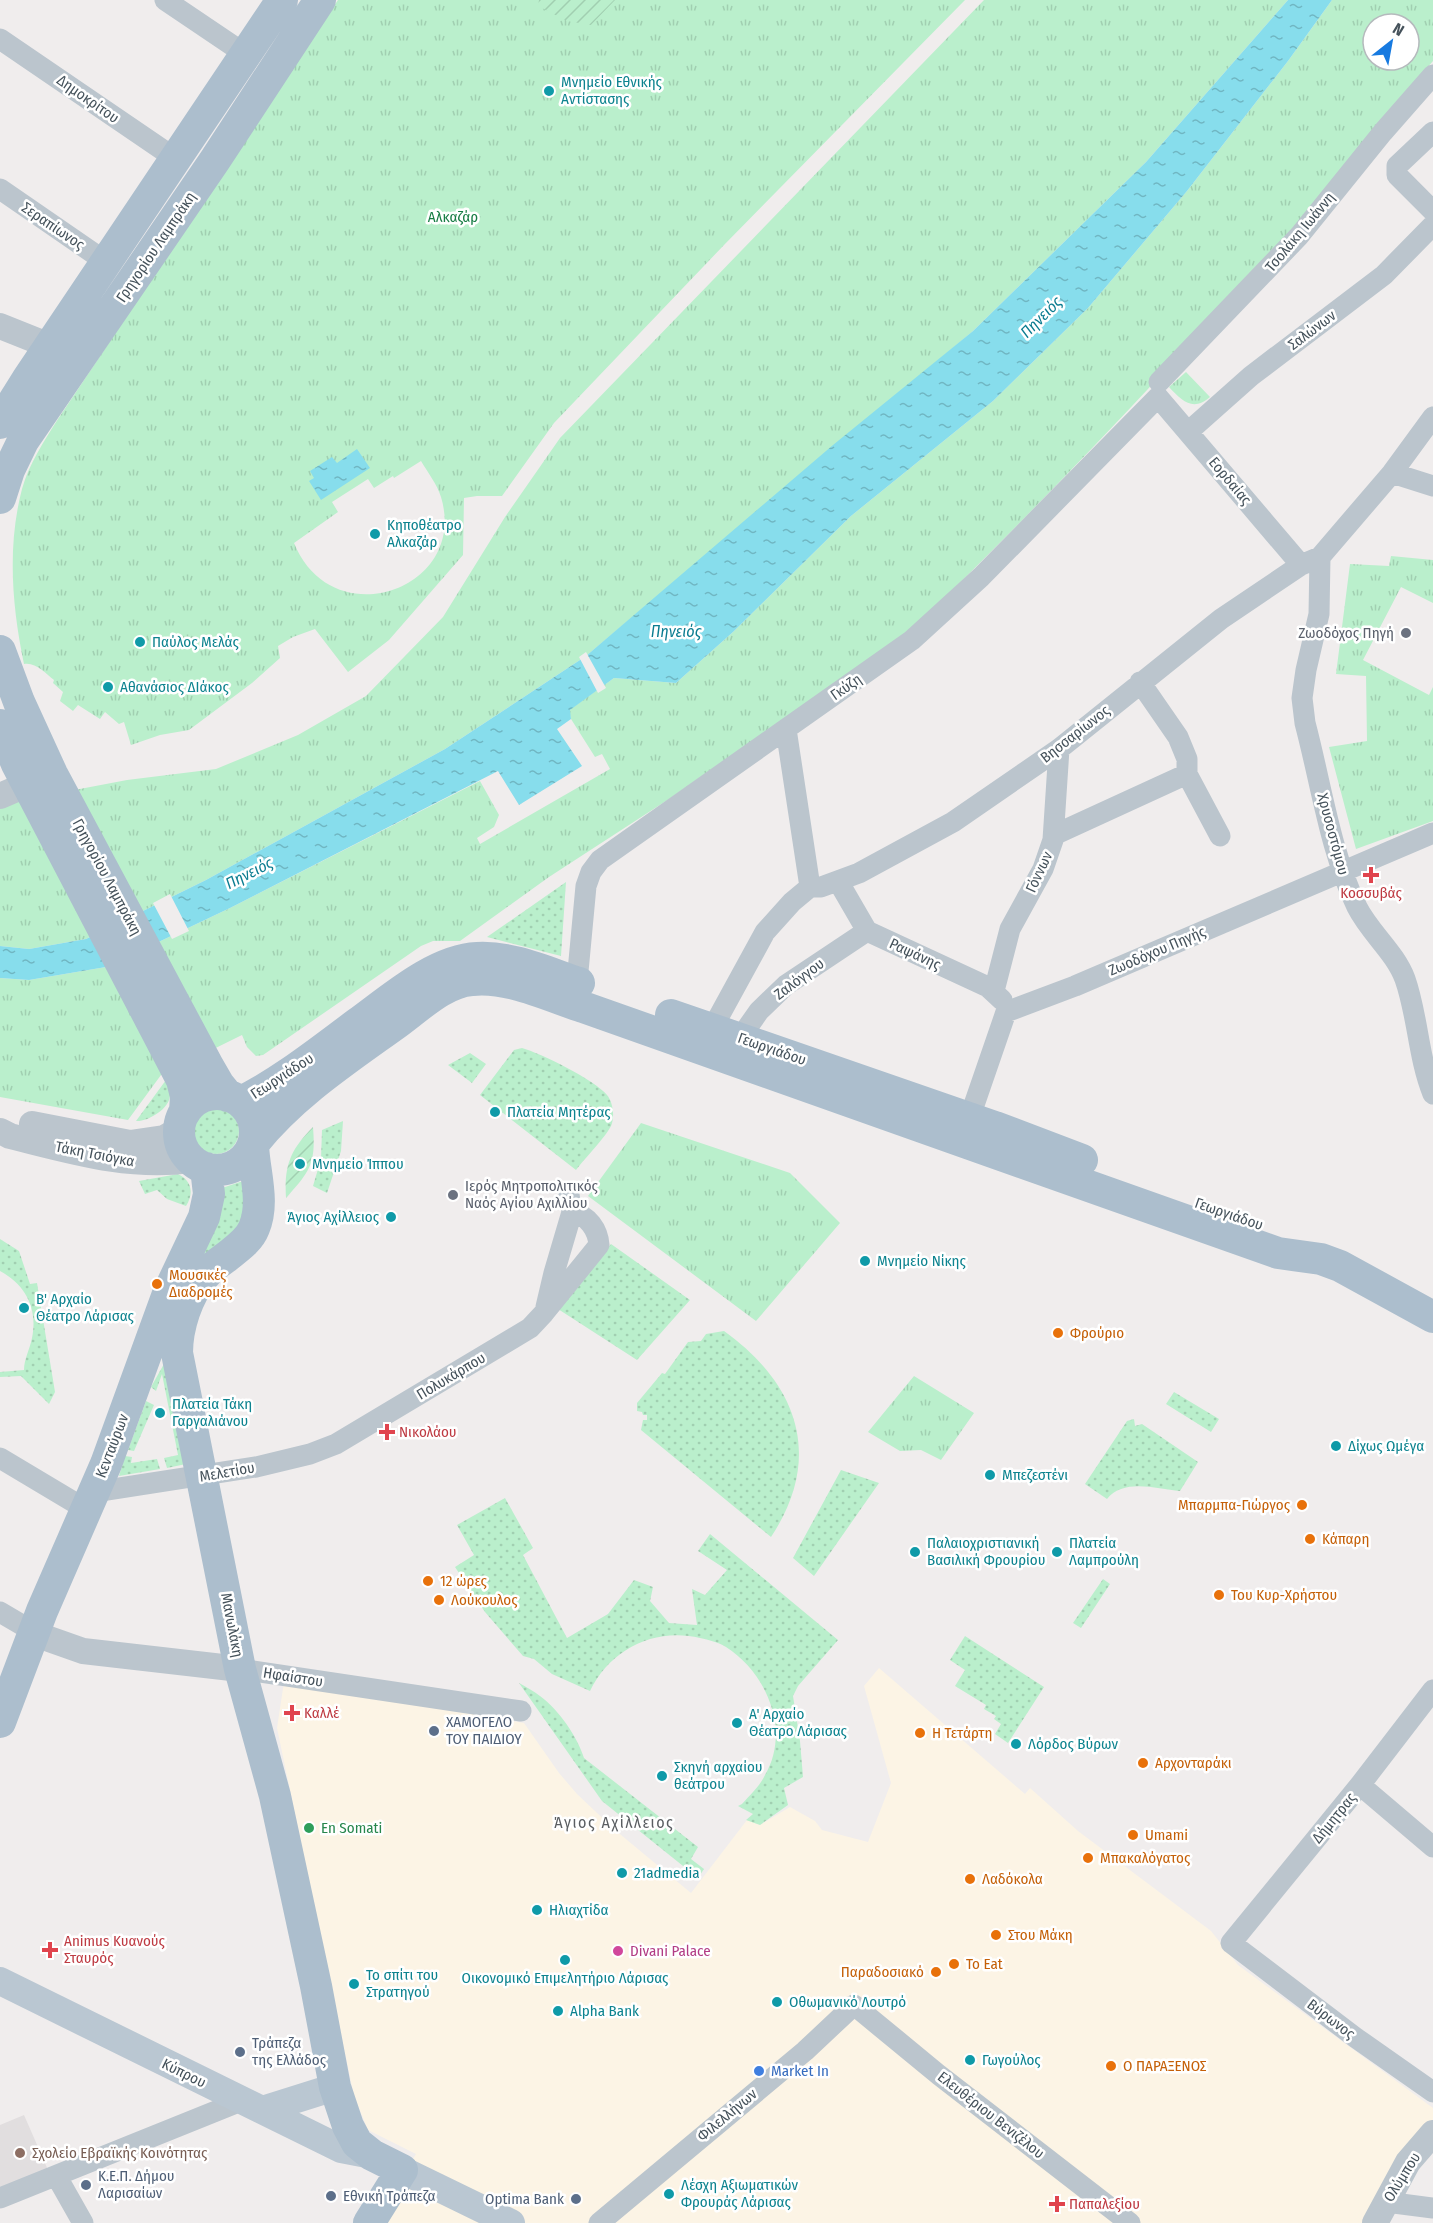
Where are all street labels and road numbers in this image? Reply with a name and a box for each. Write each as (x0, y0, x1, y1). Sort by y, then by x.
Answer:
street label: Δημοκρίτου (53, 71, 123, 127)
street label: Γρηγορίου Λαμπράκη (112, 188, 200, 306)
street label: Τσολάκη Ιωάννη (1261, 188, 1339, 276)
street label: Σεραπίωνος (18, 198, 88, 254)
street label: Σαλώνων (1285, 306, 1340, 354)
street label: Εορδαίας (1205, 454, 1255, 509)
street label: Γκύζη (827, 670, 865, 704)
street label: Βησσαρίωνος (1037, 701, 1114, 767)
street label: Χρυσοστόμου (1313, 791, 1353, 877)
street label: Γρηγορίου Λαμπράκη (69, 816, 145, 938)
street label: Γόννων (1022, 848, 1056, 895)
street label: Ζωοδόχου Πηγής (1106, 922, 1209, 979)
street label: Ραψάνης (886, 934, 944, 974)
street label: Ζαλόγγου (771, 954, 827, 1004)
street label: Γεωργιάδου (735, 1029, 809, 1069)
street label: Γεωργιάδου (247, 1049, 317, 1103)
street label: Τάκη Τσιόγκα (54, 1138, 136, 1170)
street label: Γεωργιάδου (1192, 1194, 1266, 1234)
street label: Πολυκάρπου (413, 1348, 489, 1404)
street label: Κενταύρων (92, 1411, 133, 1481)
street label: Μελετίου (198, 1458, 256, 1486)
street label: Μανωλάκη (217, 1591, 247, 1659)
street label: Ηφαίστου (262, 1663, 324, 1691)
street label: Δήμητρας (1308, 1789, 1360, 1847)
street label: Βύρωνος (1304, 1995, 1359, 2043)
street label: Κύπρου (159, 2055, 209, 2091)
street label: Ελευθέριου Βενιζέλου (934, 2068, 1048, 2162)
street label: Φιλελλήνων (693, 2085, 761, 2145)
street label: Ολύμπου (1380, 2149, 1424, 2205)

